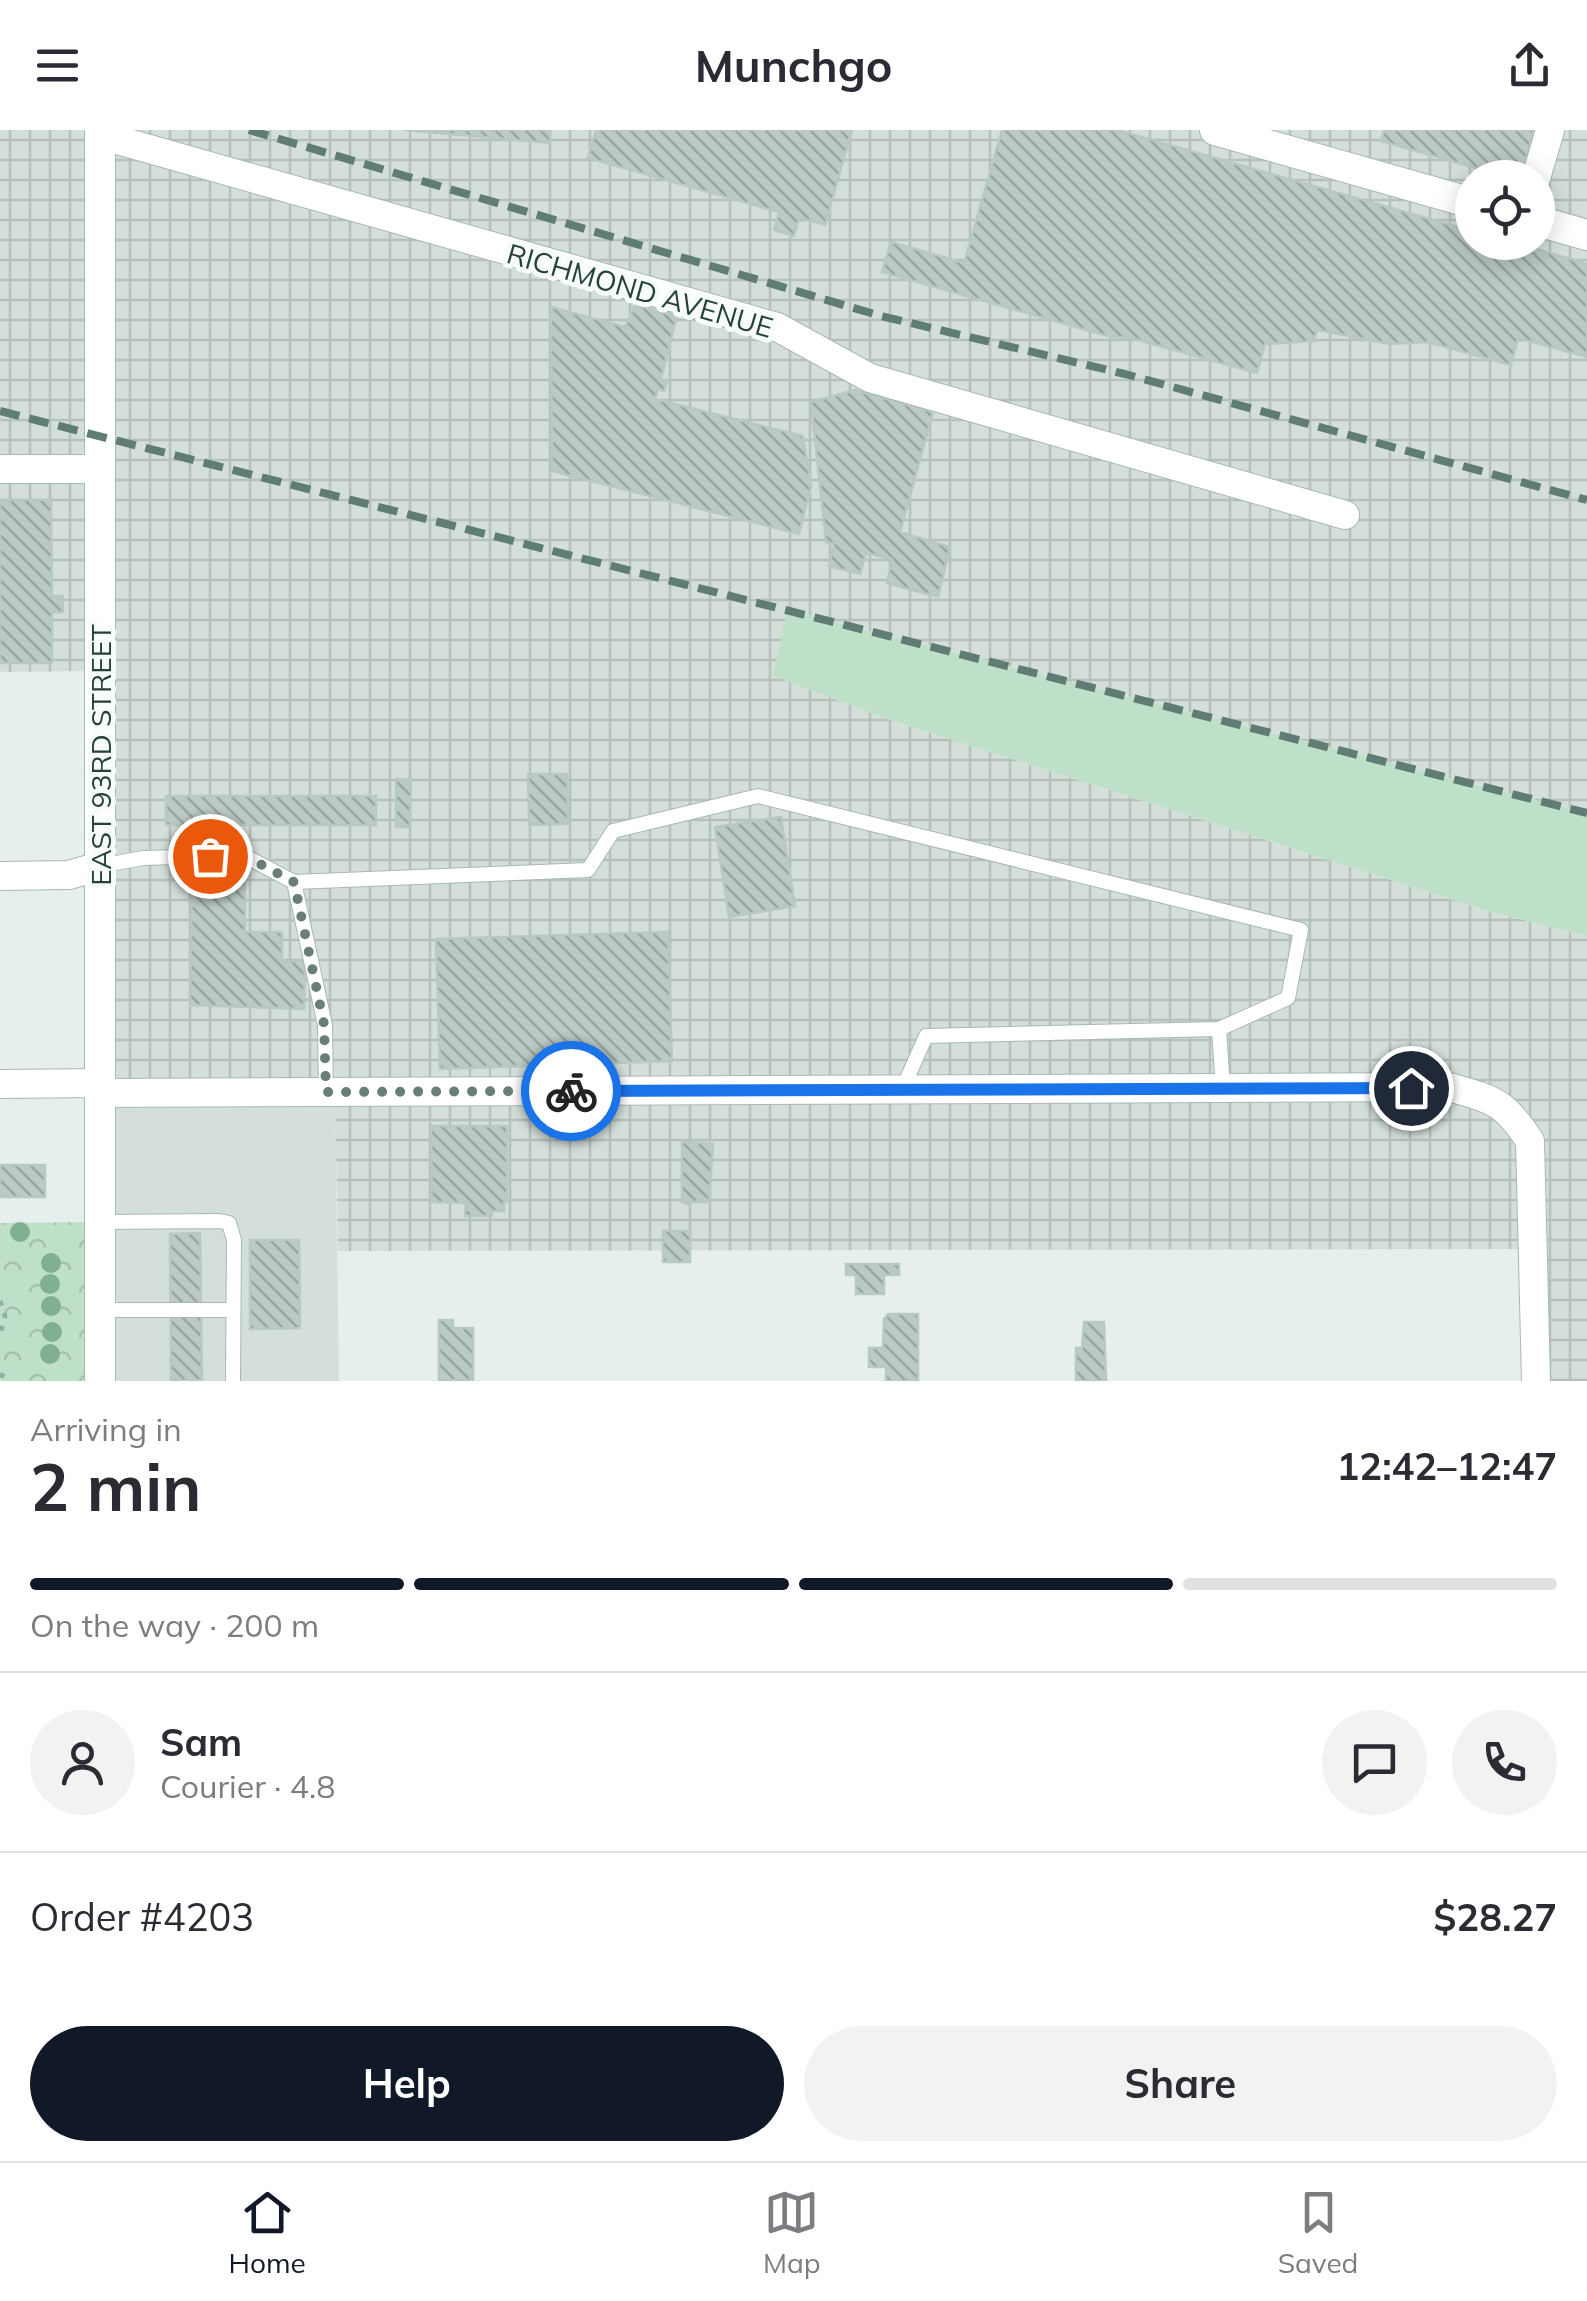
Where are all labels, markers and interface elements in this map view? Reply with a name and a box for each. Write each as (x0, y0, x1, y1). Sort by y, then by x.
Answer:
text: Munchgo (695, 37, 892, 93)
icon: menu (30, 38, 85, 93)
icon: share (1502, 38, 1557, 93)
map controls (1455, 160, 1555, 260)
button: locate (1455, 160, 1555, 260)
street label: RICHMOND AVENUE (503, 235, 777, 345)
street label: EAST 93RD STREET (83, 624, 118, 886)
pin (168, 814, 253, 899)
icon: bag (183, 829, 238, 884)
courier (521, 1041, 621, 1141)
pin (1369, 1046, 1454, 1131)
icon: home (1384, 1061, 1439, 1116)
icon: bike (544, 1064, 599, 1119)
text: Arriving in (30, 1409, 182, 1449)
text: 12:42–12:47 (1337, 1442, 1557, 1490)
text: 2 min (30, 1446, 201, 1527)
text: On the way · 200 m (30, 1605, 319, 1645)
button: person (30, 1710, 135, 1815)
button: chat (1322, 1710, 1427, 1815)
button: phone (1452, 1710, 1557, 1815)
text: Sam (160, 1718, 242, 1766)
text: Courier · 4.8 (160, 1766, 336, 1806)
text: Order #4203 (30, 1893, 254, 1941)
text: $28.27 (1434, 1893, 1557, 1941)
button: Help (30, 2026, 784, 2141)
button: Share (804, 2026, 1557, 2141)
tab: Home (229, 2185, 306, 2280)
tab: Map (763, 2185, 821, 2280)
tab: Saved (1278, 2185, 1358, 2280)

